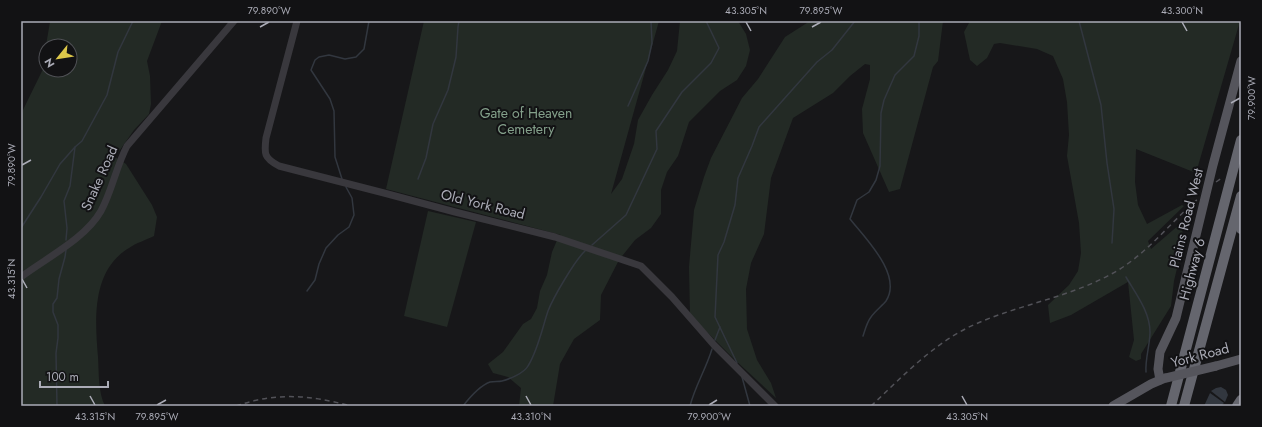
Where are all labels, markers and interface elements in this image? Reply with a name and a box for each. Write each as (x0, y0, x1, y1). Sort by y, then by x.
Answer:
text: 79.890°W (247, 3, 291, 18)
text: 43.305°N (725, 3, 767, 18)
text: 79.895°W (800, 3, 843, 18)
text: 43.300°N (1161, 3, 1203, 18)
north arrow (38, 38, 78, 78)
text: N (40, 55, 58, 71)
text: 79.900°W (1244, 76, 1259, 120)
park label: Gate of Heaven Cemetery (480, 103, 572, 139)
street label: Snake Road (76, 142, 122, 214)
text: 79.890°W (4, 143, 19, 187)
street label: Plains Road West (1164, 166, 1208, 270)
street label: Old York Road (439, 184, 527, 224)
street label: Highway 6 (1174, 236, 1210, 302)
text: 43.315°N (4, 259, 19, 299)
street label: York Road (1169, 338, 1231, 372)
scale bar (40, 363, 108, 389)
text: 100 m (46, 368, 79, 386)
text: 43.315°N (75, 409, 115, 424)
text: 79.895°W (136, 409, 179, 424)
text: 43.310°N (511, 409, 551, 424)
text: 79.900°W (687, 409, 731, 424)
text: 43.305°N (946, 409, 988, 424)

